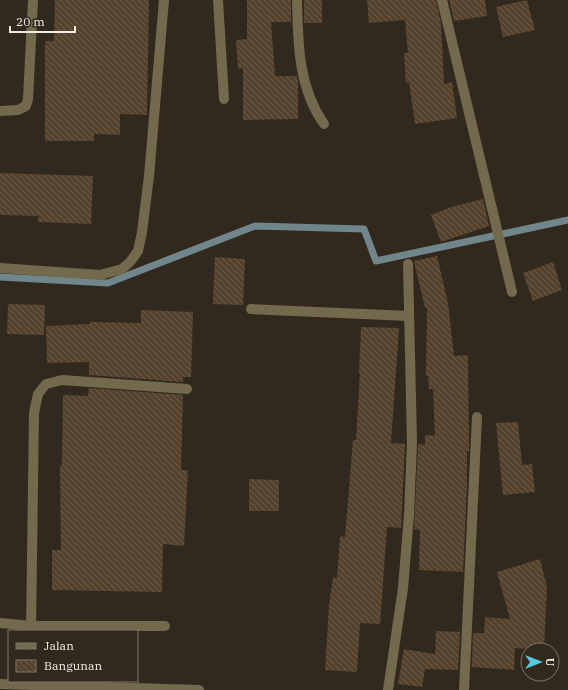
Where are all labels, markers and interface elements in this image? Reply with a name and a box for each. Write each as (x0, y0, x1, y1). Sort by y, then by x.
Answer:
scale bar (10, 8, 75, 34)
text: 20 m (16, 14, 45, 29)
legend (8, 630, 138, 682)
text: Jalan (44, 638, 74, 653)
north arrow (520, 642, 560, 682)
text: Bangunan (44, 658, 102, 673)
text: U (543, 658, 557, 667)

